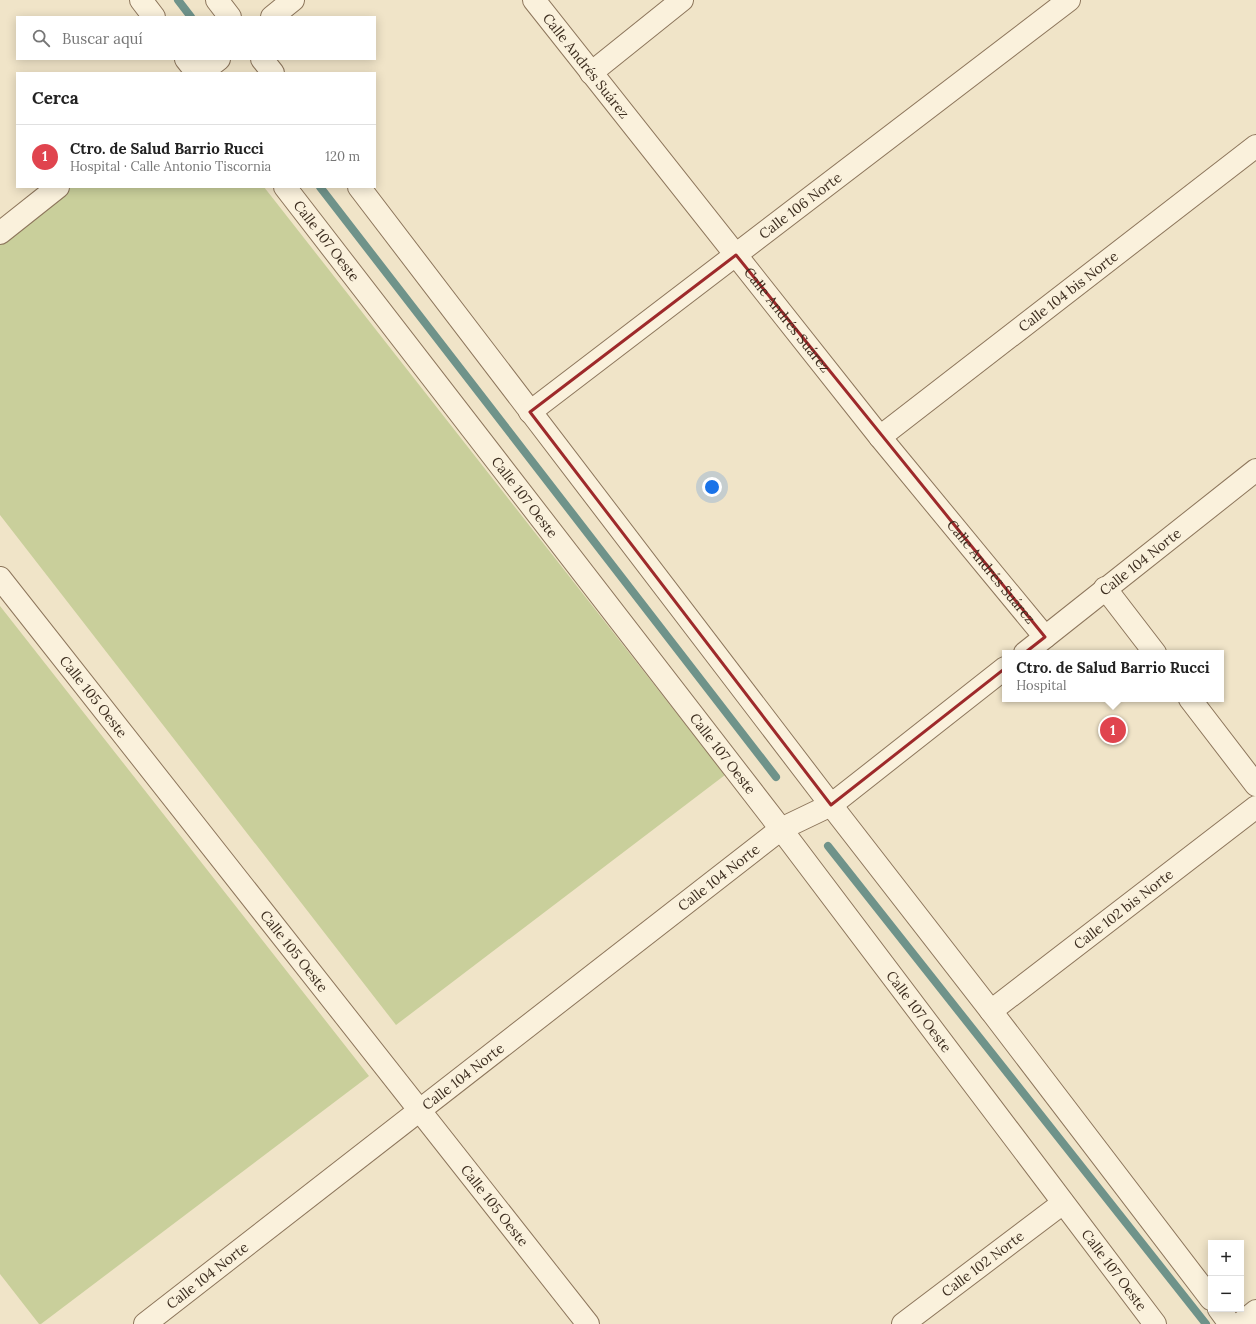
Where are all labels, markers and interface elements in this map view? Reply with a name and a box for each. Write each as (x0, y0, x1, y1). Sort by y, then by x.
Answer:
street label: Calle Andrés Suárez (539, 10, 633, 122)
search box (16, 16, 376, 60)
icon: search (30, 27, 52, 49)
text: Buscar aquí (62, 29, 143, 48)
text: Cerca (32, 87, 79, 109)
text: Ctro. de Salud Barrio Rucci (70, 139, 264, 158)
text: 1 (42, 148, 48, 165)
text: 120 m (325, 148, 360, 165)
text: Hospital · Calle Antonio Tiscornia (70, 158, 271, 175)
street label: Calle 106 Norte (755, 168, 845, 243)
street label: Calle 107 Oeste (290, 197, 364, 285)
street label: Calle 104 bis Norte (1015, 247, 1122, 336)
street label: Calle Andrés Suárez (740, 264, 835, 376)
street label: Calle 107 Oeste (488, 453, 562, 542)
your location (702, 477, 722, 497)
street label: Calle Andrés Suárez (943, 516, 1039, 627)
street label: Calle 104 Norte (1096, 524, 1185, 599)
popup (1002, 650, 1224, 702)
street label: Calle 105 Oeste (56, 652, 132, 741)
text: Ctro. de Salud Barrio Rucci (1016, 658, 1210, 677)
text: Hospital (1016, 677, 1067, 694)
street label: Calle 107 Oeste (686, 709, 760, 798)
pin: 1 (1100, 715, 1126, 745)
street label: Calle 104 Norte (674, 840, 764, 915)
street label: Calle 102 bis Norte (1070, 865, 1177, 953)
street label: Calle 105 Oeste (256, 907, 332, 996)
street label: Calle 107 Oeste (882, 967, 956, 1056)
street label: Calle 104 Norte (418, 1039, 508, 1114)
street label: Calle 105 Oeste (457, 1161, 533, 1250)
street label: Calle 102 Norte (938, 1226, 1028, 1301)
street label: Calle 107 Oeste (1078, 1226, 1151, 1315)
street label: Calle 104 Norte (163, 1238, 252, 1313)
map controls (1208, 1240, 1244, 1312)
button: + (1208, 1240, 1244, 1276)
button: − (1208, 1276, 1244, 1312)

